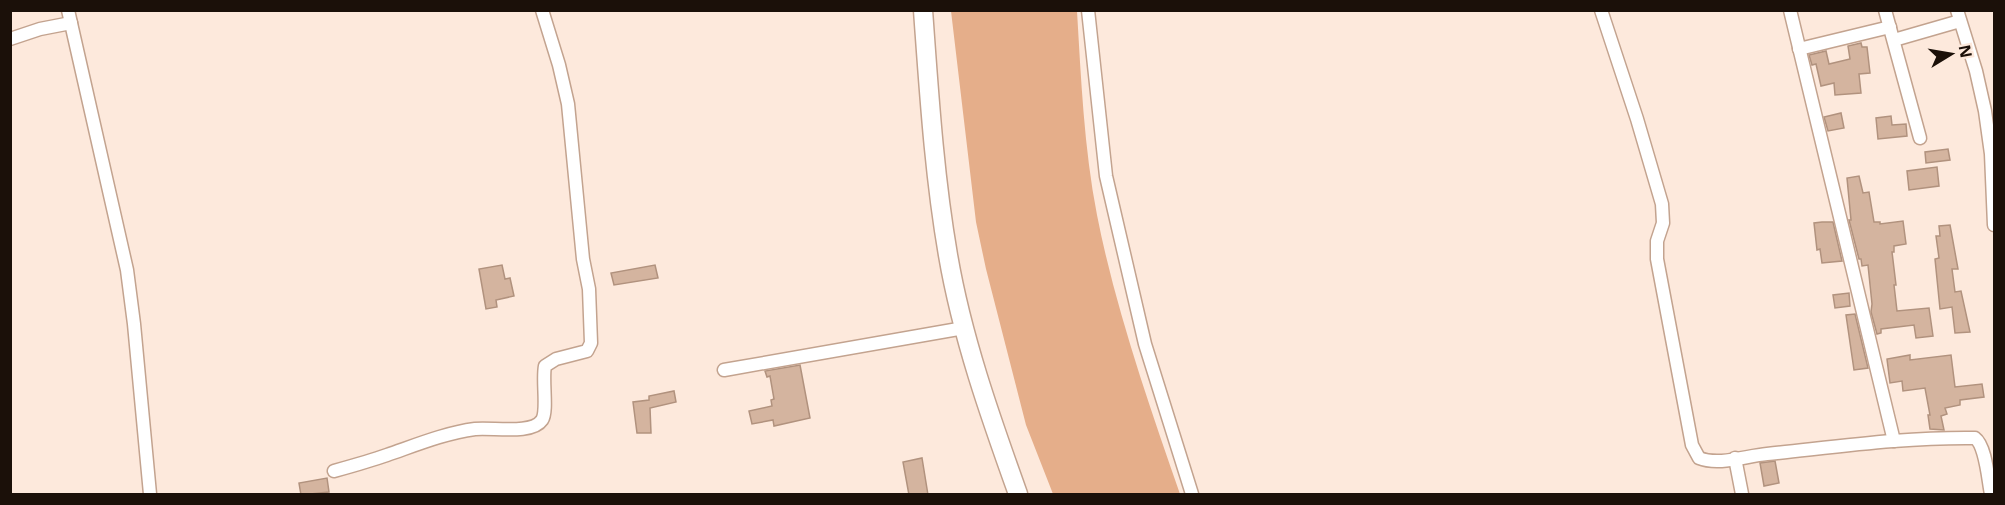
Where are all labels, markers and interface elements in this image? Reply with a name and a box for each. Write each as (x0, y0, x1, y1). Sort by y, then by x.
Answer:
north arrow (1921, 24, 1981, 84)
text: N (1954, 43, 1978, 60)

